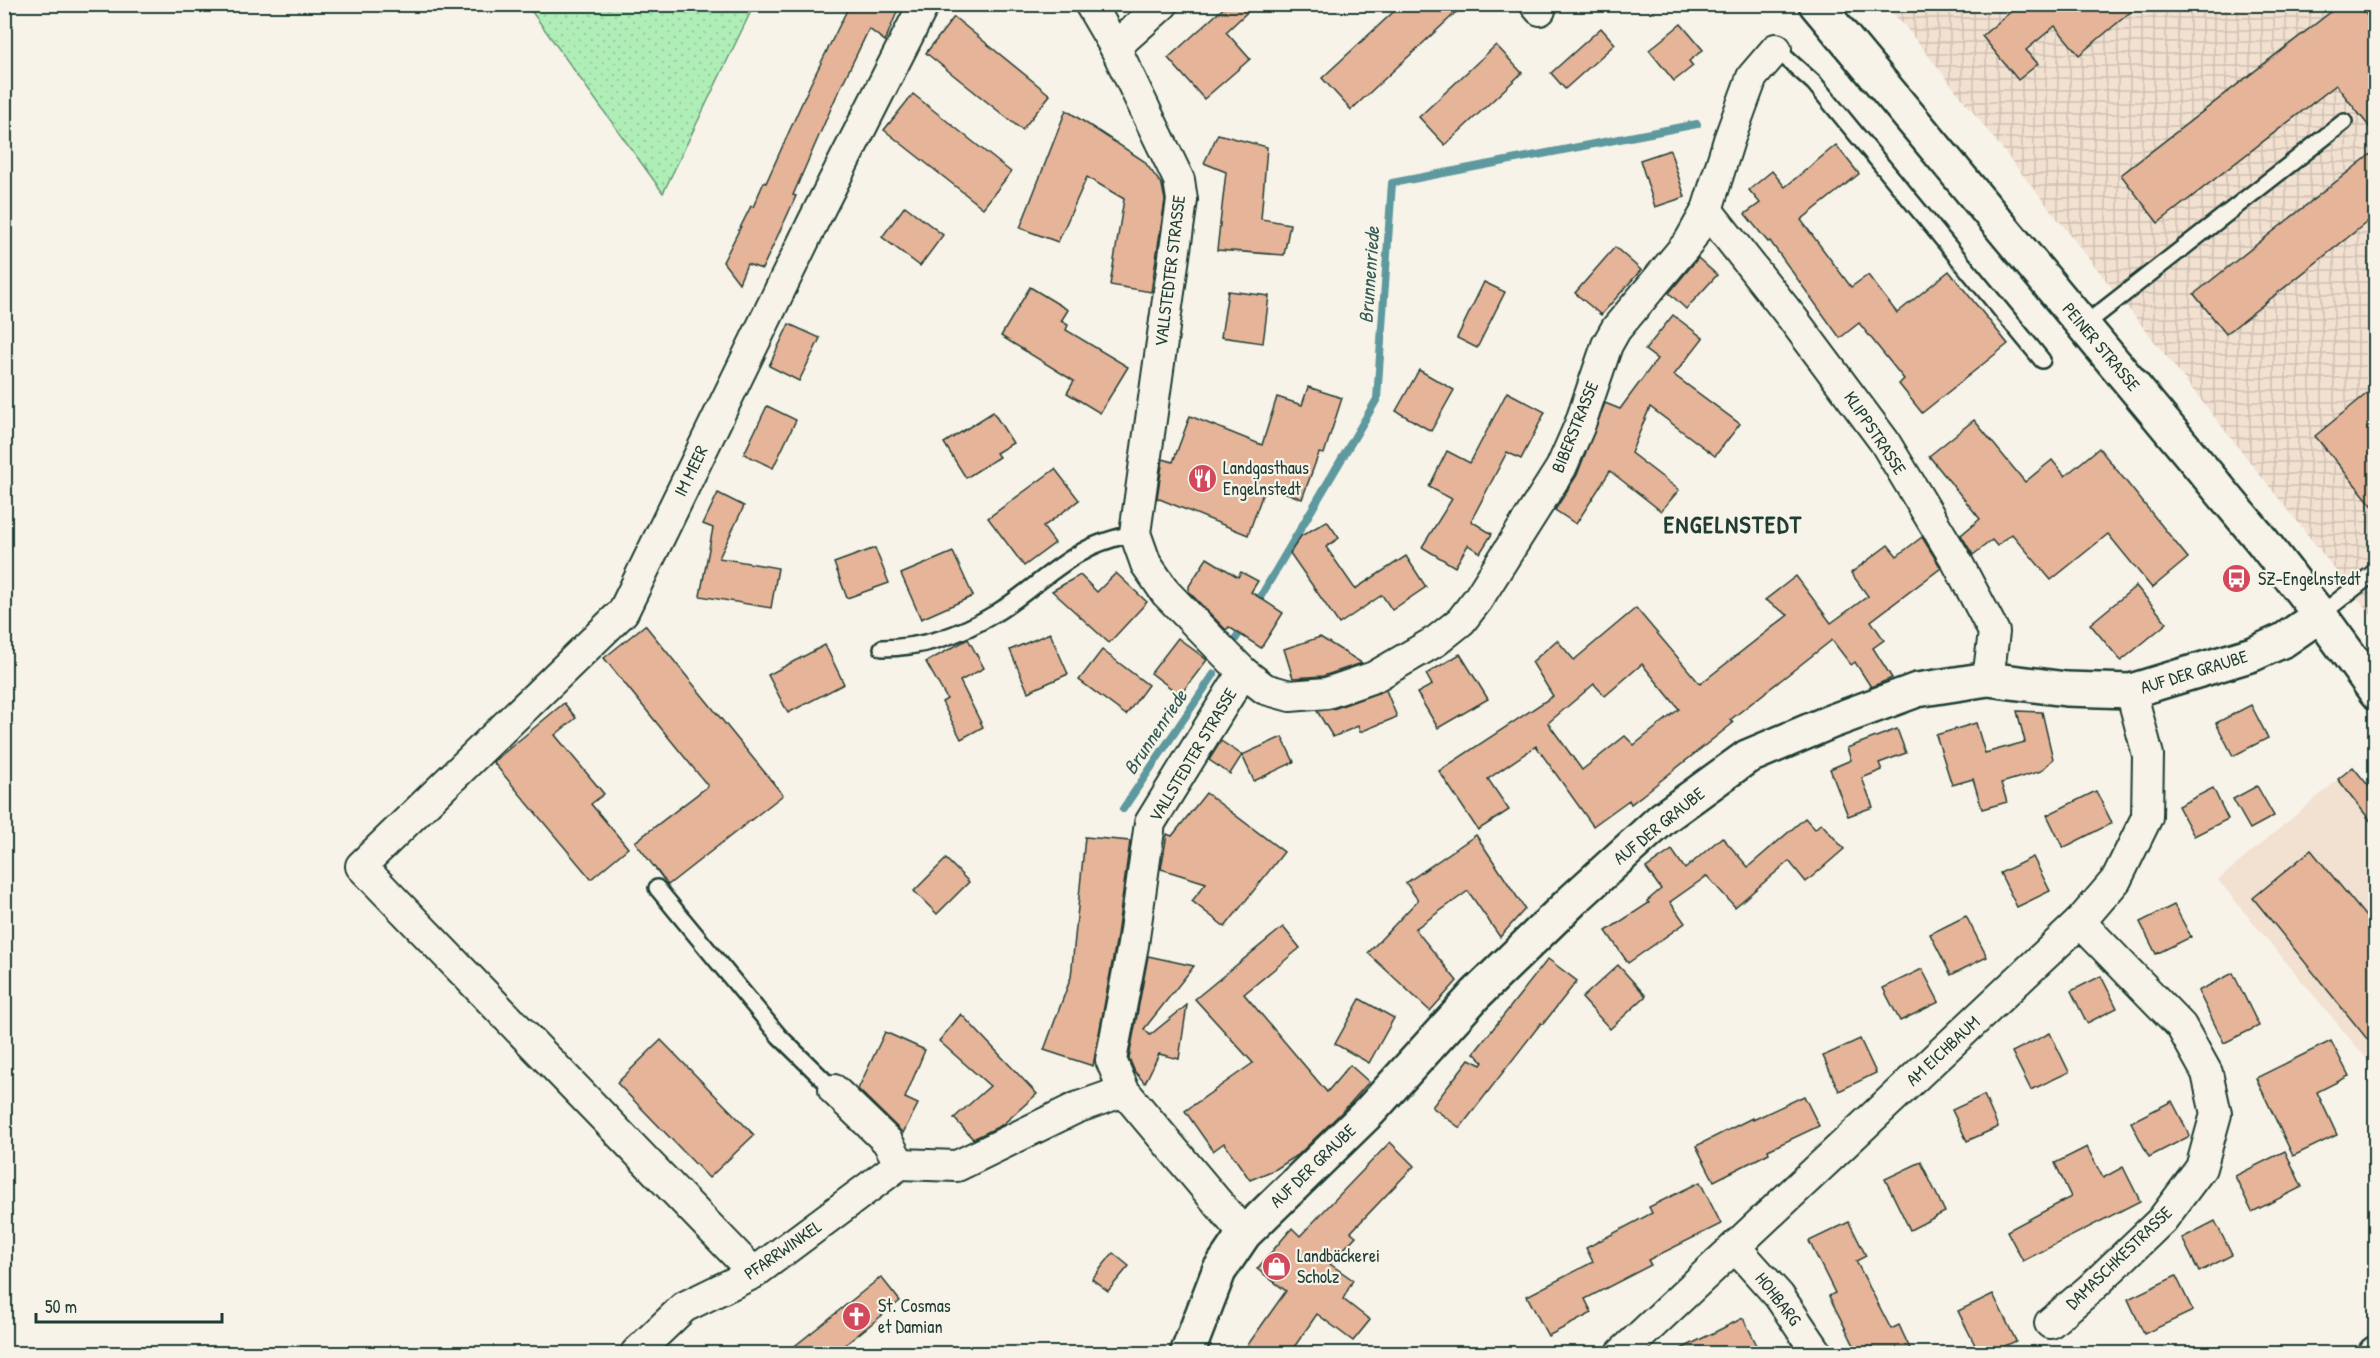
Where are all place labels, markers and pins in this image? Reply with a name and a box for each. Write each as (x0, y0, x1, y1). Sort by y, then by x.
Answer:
place label: Landgasthaus Engelnstedt (1223, 455, 1309, 501)
restaurant icon: Landgasthaus Engelnstedt (1186, 462, 1218, 494)
bus stop icon: SZ-Engelnstedt (2221, 563, 2253, 595)
place label: SZ-Engelnstedt (2258, 566, 2361, 591)
place label: Landbäckerei Scholz (1297, 1243, 1380, 1289)
shop icon: Landbäckerei Scholz (1260, 1250, 1292, 1282)
place label: St. Cosmas et Damian (878, 1293, 951, 1339)
church icon: St. Cosmas et Damian (841, 1300, 873, 1332)

